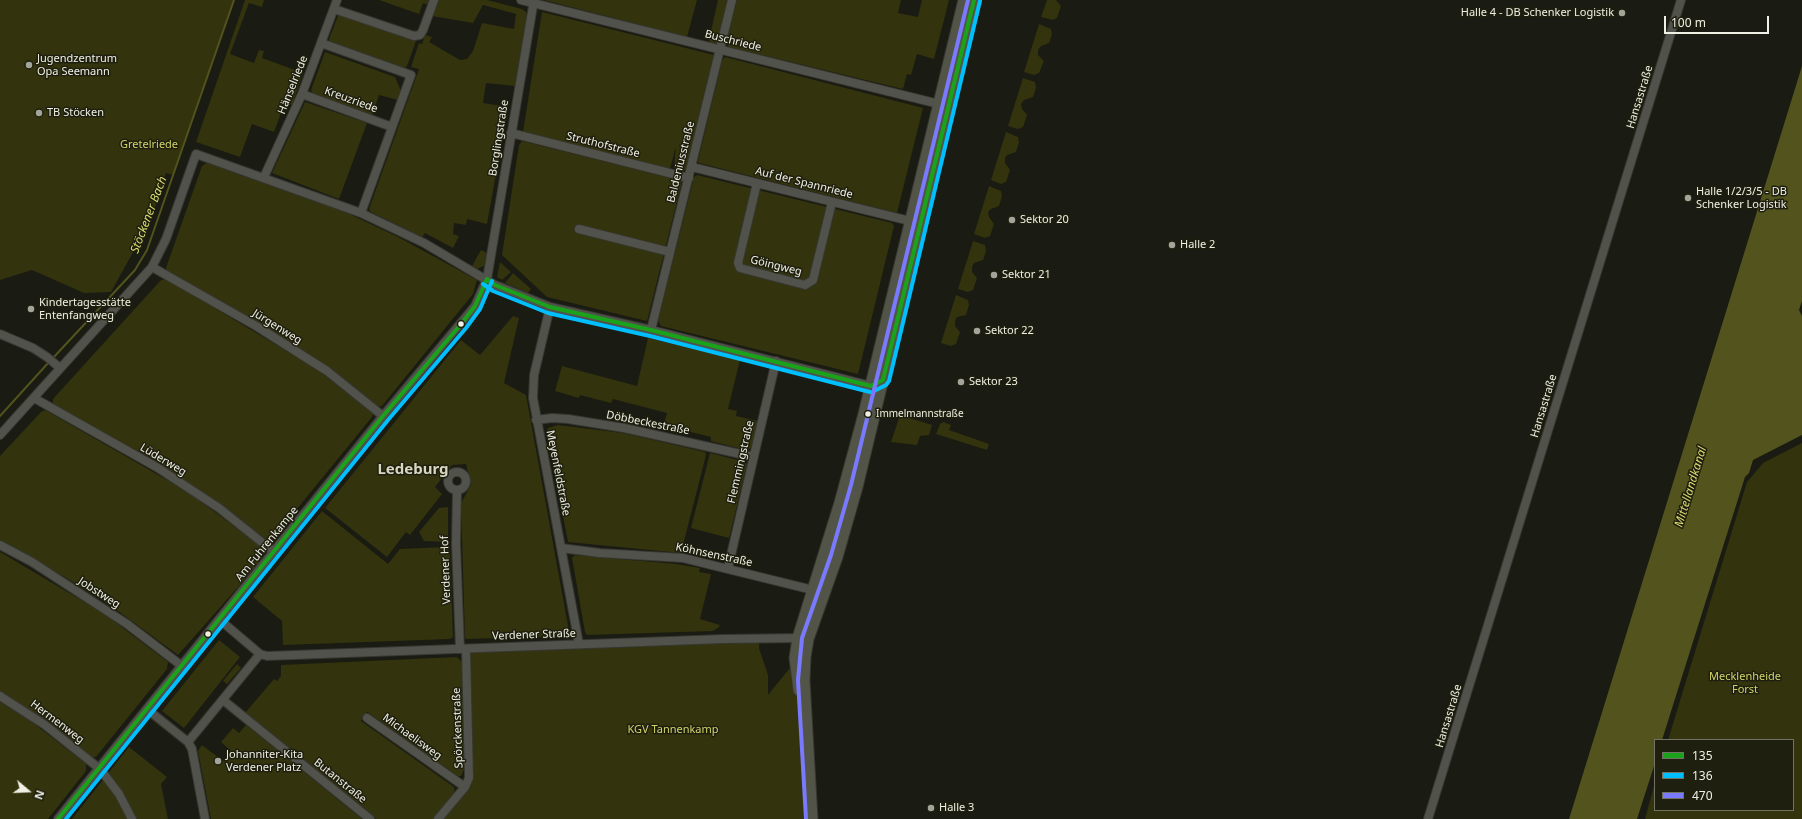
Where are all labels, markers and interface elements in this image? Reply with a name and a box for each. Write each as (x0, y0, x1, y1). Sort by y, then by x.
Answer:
place label: Halle 4 - DB Schenker Logistik (1461, 6, 1614, 20)
marker: Halle 4 - DB Schenker Logistik (1617, 8, 1627, 18)
scale bar (1666, 8, 1771, 34)
text: 100 m (1671, 14, 1706, 31)
street label: Buschriede (703, 28, 763, 54)
place label: Jugendzentrum Opa Seemann (37, 52, 117, 78)
street label: Hänselriede (275, 54, 311, 116)
marker: Jugendzentrum Opa Seemann (24, 60, 34, 70)
street label: Hansastraße (1624, 64, 1656, 130)
street label: Kreuzriede (322, 84, 380, 116)
street label: Borglingstraße (486, 99, 512, 177)
place label: TB Stöcken (47, 106, 104, 120)
marker: TB Stöcken (34, 108, 44, 118)
street label: Baldeniusstraße (664, 120, 698, 204)
street label: Struthofstraße (565, 129, 641, 161)
park label: Gretelriede (120, 138, 178, 152)
street label: Auf der Spannriede (754, 165, 854, 201)
water label: Stöckener Bach (128, 175, 170, 255)
place label: Halle 1/2/3/5 - DB Schenker Logistik (1696, 185, 1787, 211)
marker: Halle 1/2/3/5 - DB Schenker Logistik (1683, 193, 1693, 203)
place label: Sektor 20 (1020, 213, 1069, 227)
marker: Sektor 20 (1007, 215, 1017, 225)
place label: Halle 2 (1180, 238, 1215, 252)
marker: Halle 2 (1167, 240, 1177, 250)
street label: Göingweg (749, 253, 803, 279)
place label: Sektor 21 (1002, 268, 1051, 282)
marker: Sektor 21 (989, 270, 999, 280)
place label: Kindertagesstätte Entenfangweg (39, 296, 131, 322)
marker: Kindertagesstätte Entenfangweg (26, 304, 36, 314)
street label: Jürgenweg (250, 307, 304, 347)
unlabelled marker (456, 319, 466, 329)
place label: Sektor 22 (985, 324, 1034, 338)
marker: Sektor 22 (972, 326, 982, 336)
street label: Hansastraße (1528, 373, 1560, 439)
place label: Sektor 23 (969, 375, 1018, 389)
marker: Sektor 23 (956, 377, 966, 387)
street label: Döbbeckestraße (605, 408, 691, 438)
place label: Immelmannstraße (876, 408, 964, 420)
marker: Immelmannstraße (863, 409, 873, 419)
street label: Flemmingstraße (725, 419, 757, 505)
street label: Meyenfeldstraße (543, 429, 573, 517)
street label: Lüderweg (137, 441, 189, 479)
water label: Mittellandkanal (1672, 445, 1710, 529)
district label: Ledeburg (377, 461, 449, 479)
street label: Am Fuhrenkampe (233, 504, 301, 584)
street label: Verdener Hof (438, 535, 454, 605)
street label: Köhnsenstraße (674, 540, 754, 570)
street label: Jobstweg (76, 575, 122, 611)
street label: Verdener Straße (492, 627, 576, 643)
unlabelled marker (203, 629, 213, 639)
park label: Mecklenheide Forst (1709, 670, 1781, 696)
street label: Hansastraße (1433, 683, 1465, 749)
street label: Spörckenstraße (450, 687, 466, 769)
street label: Hermenweg (28, 698, 86, 746)
street label: Michaelisweg (380, 711, 444, 763)
park label: KGV Tannenkamp (627, 723, 719, 737)
legend (1654, 739, 1794, 811)
text: 135 (1692, 747, 1713, 764)
place label: Johanniter-Kita Verdener Platz (226, 748, 303, 774)
marker: Johanniter-Kita Verdener Platz (213, 756, 223, 766)
street label: Butanstraße (311, 756, 369, 806)
text: 136 (1692, 767, 1713, 784)
north arrow (8, 771, 48, 811)
text: 470 (1692, 787, 1713, 804)
text: N (31, 788, 48, 802)
place label: Halle 3 (939, 801, 974, 815)
marker: Halle 3 (926, 803, 936, 813)

